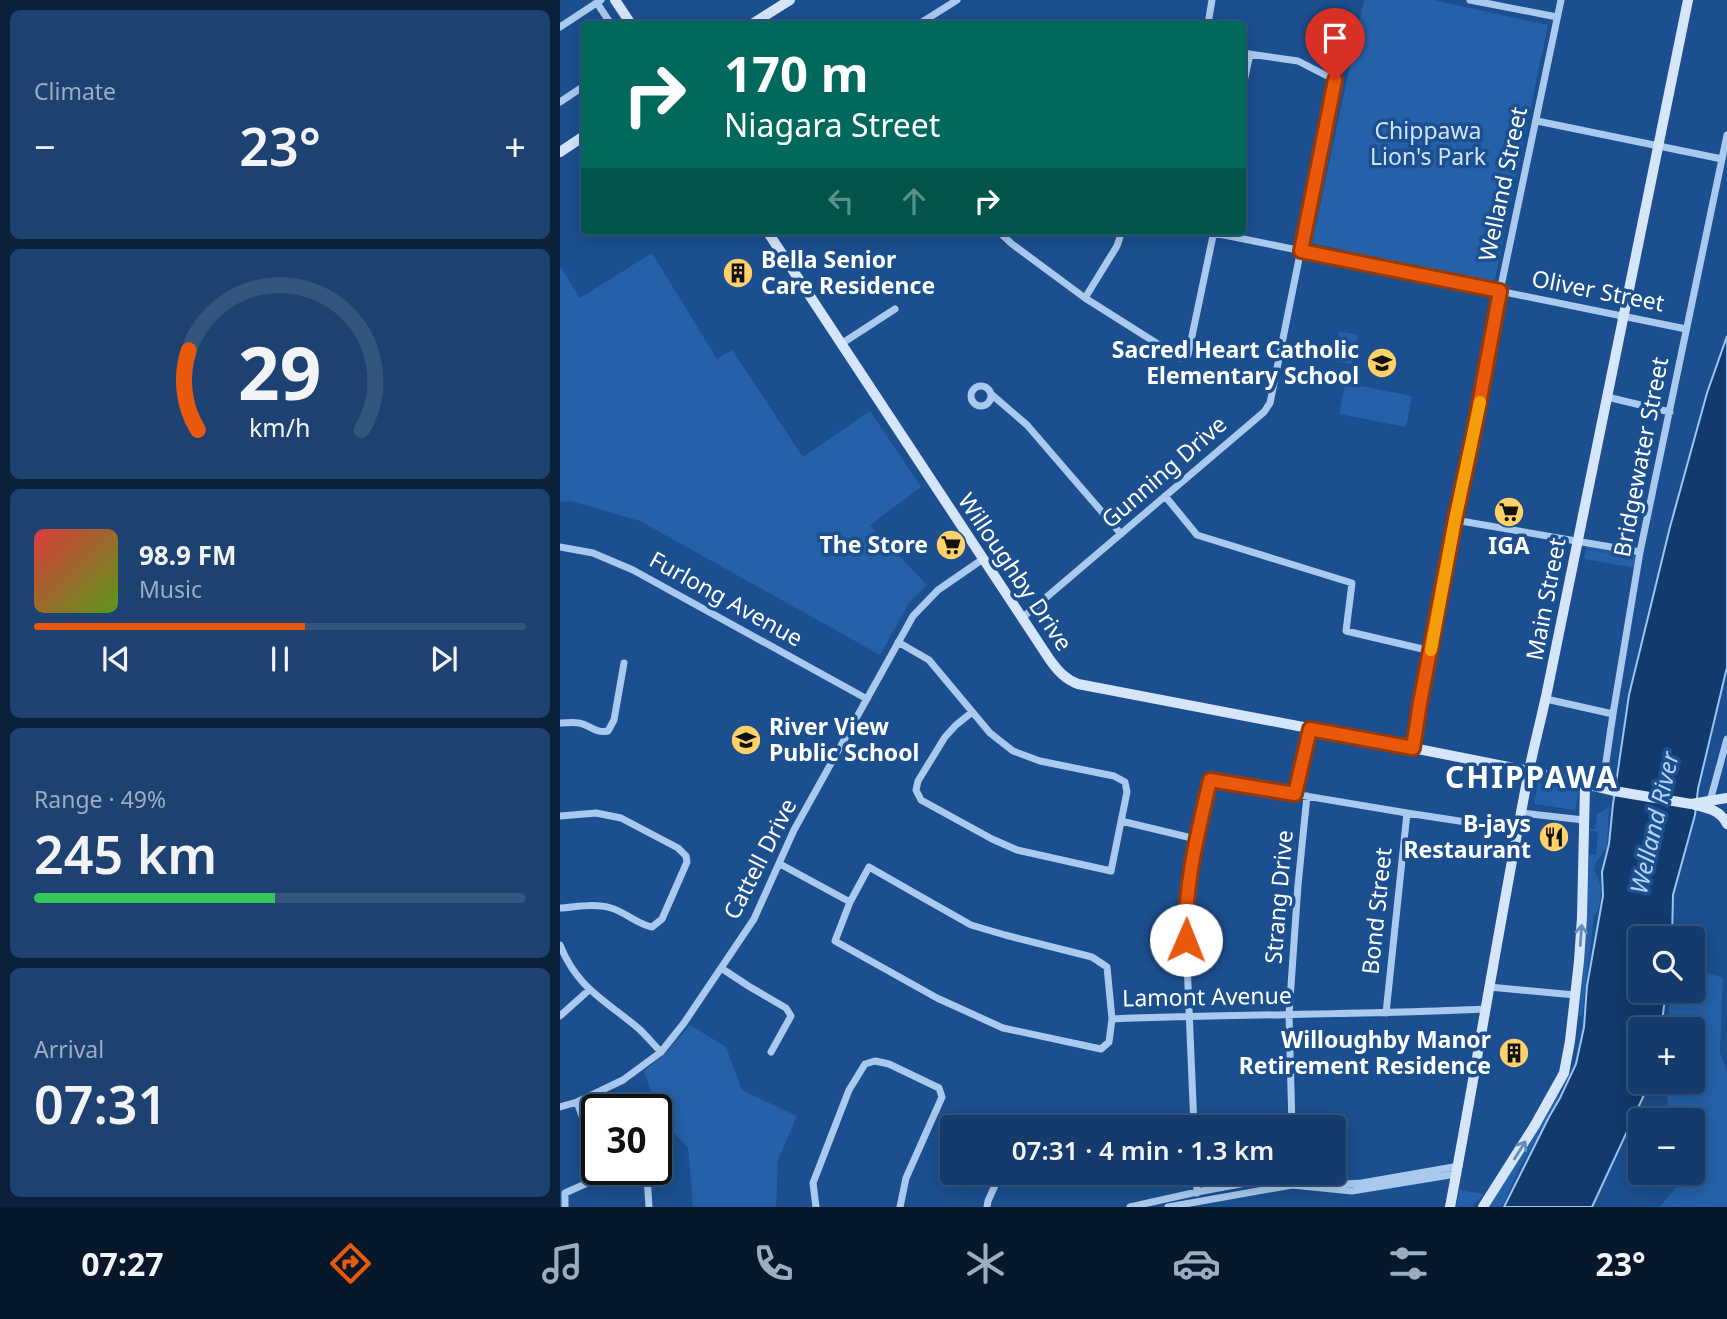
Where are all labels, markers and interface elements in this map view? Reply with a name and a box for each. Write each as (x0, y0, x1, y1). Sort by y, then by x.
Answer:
pin (1305, 8, 1365, 80)
icon: arrive (1316, 19, 1354, 57)
text: 170 m (724, 40, 869, 106)
icon: right (609, 49, 700, 140)
text: Climate (34, 75, 116, 107)
text: Niagara Street (724, 103, 940, 146)
street label: Welland Street (1470, 104, 1534, 264)
text: 23° (239, 110, 321, 181)
park label: Chippawa Lion's Park (1370, 114, 1487, 172)
text: − (34, 120, 56, 172)
text: + (504, 120, 526, 172)
icon: left (822, 182, 860, 220)
icon: ahead (895, 182, 933, 220)
icon: right (968, 182, 1006, 220)
place label: Bella Senior Care Residence (761, 243, 935, 301)
building icon: Bella Senior Care Residence (721, 256, 755, 290)
street label: Oliver Street (1529, 262, 1667, 319)
text: 29 (238, 323, 322, 422)
place label: Sacred Heart Catholic Elementary School (1112, 333, 1359, 391)
school or university icon: Sacred Heart Catholic Elementary School (1365, 346, 1399, 380)
street label: Bridgewater Street (1605, 354, 1675, 560)
street label: Gunning Drive (1094, 408, 1233, 535)
text: km/h (249, 410, 311, 444)
street label: Willoughby Drive (951, 486, 1081, 657)
supermarket icon: IGA (1492, 495, 1526, 529)
place label: The Store (819, 528, 928, 560)
supermarket icon: The Store (934, 528, 968, 562)
place label: IGA (1488, 529, 1530, 561)
street label: Main Street (1517, 535, 1573, 663)
text: 98.9 FM (139, 537, 236, 573)
street label: Furlong Avenue (644, 543, 809, 653)
text: Music (139, 573, 202, 605)
icon: previous (97, 640, 135, 678)
icon: pause (261, 640, 299, 678)
icon: next (425, 640, 463, 678)
place label: River View Public School (769, 710, 919, 768)
school or university icon: River View Public School (729, 723, 763, 757)
water label: Welland River (1621, 747, 1686, 897)
district label: CHIPPAWA (1445, 756, 1619, 797)
text: Range · 49% (34, 783, 166, 815)
street label: Cattell Drive (715, 793, 803, 925)
place label: B-jays Restaurant (1403, 807, 1531, 865)
text: 245 km (34, 818, 217, 889)
restaurant icon: B-jays Restaurant (1537, 820, 1571, 854)
street label: Strang Drive (1256, 829, 1300, 965)
street label: Bond Street (1353, 846, 1399, 976)
position arrow (1149, 903, 1223, 977)
one-way arrow (1575, 925, 1588, 947)
map controls (1628, 926, 1705, 1185)
button: search (1628, 926, 1705, 1003)
street label: Lamont Avenue (1122, 979, 1292, 1013)
button: + (1628, 1017, 1705, 1094)
place label: Willoughby Manor Retirement Residence (1239, 1023, 1491, 1081)
text: Arrival (34, 1033, 104, 1065)
building icon: Willoughby Manor Retirement Residence (1497, 1036, 1531, 1070)
text: 07:31 (34, 1068, 167, 1139)
speed limit sign: 30 (581, 1094, 672, 1185)
button: − (1628, 1108, 1705, 1185)
text: 07:31 · 4 min · 1.3 km (1012, 1132, 1274, 1168)
one-way arrow (1513, 1140, 1527, 1160)
icon: directions (326, 1239, 375, 1288)
icon: music (538, 1239, 587, 1288)
icon: phone (749, 1239, 798, 1288)
icon: climate (961, 1239, 1010, 1288)
icon: car (1172, 1239, 1221, 1288)
icon: filters (1384, 1239, 1433, 1288)
text: 07:27 (81, 1242, 164, 1285)
text: 23° (1595, 1242, 1646, 1285)

